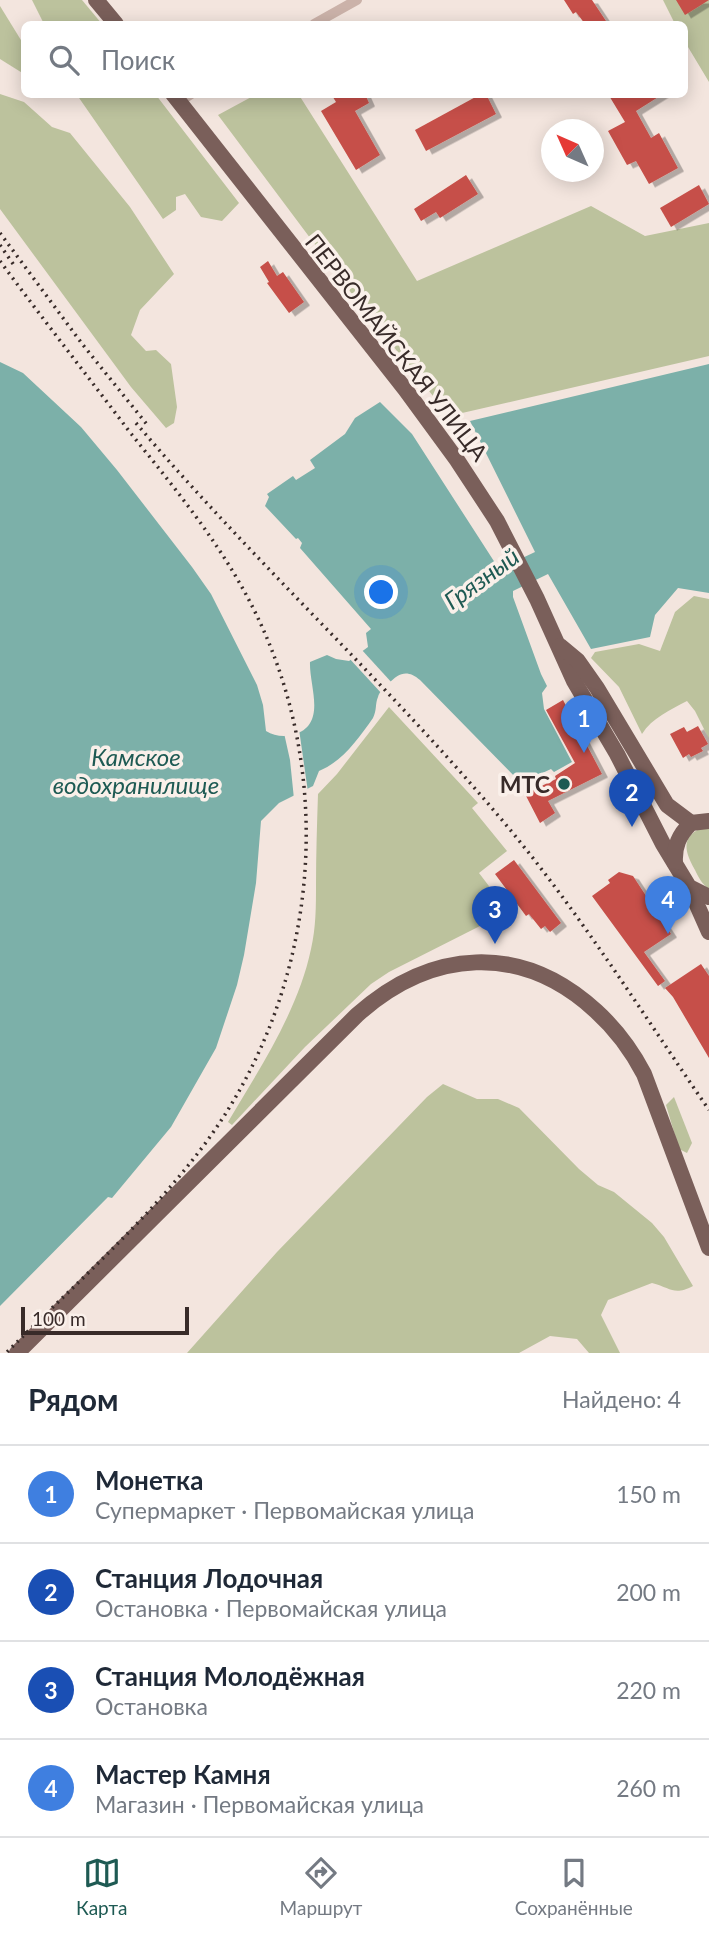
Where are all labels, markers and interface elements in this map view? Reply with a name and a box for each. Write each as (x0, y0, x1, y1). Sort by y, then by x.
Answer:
search box (21, 21, 688, 98)
icon: search (45, 41, 83, 79)
text: Поиск (101, 44, 175, 76)
north arrow (541, 119, 604, 182)
street label: ПЕРВОМАЙСКАЯ УЛИЦА (300, 228, 495, 466)
water label: Грязный (438, 541, 524, 615)
your location (364, 575, 398, 609)
pin: 1 (561, 695, 607, 753)
water label: Камское водохранилище (53, 742, 219, 799)
pin: 2 (609, 769, 655, 827)
place label: МТС (500, 770, 550, 798)
marker: МТС (556, 776, 572, 792)
pin: 4 (645, 876, 691, 934)
pin: 3 (472, 886, 518, 944)
scale bar (21, 1304, 189, 1336)
text: 100 m (32, 1307, 86, 1330)
text: Рядом (28, 1381, 118, 1417)
text: Найдено: 4 (562, 1385, 681, 1413)
text: Монетка (95, 1464, 203, 1496)
text: 1 (44, 1480, 58, 1508)
text: 150 m (616, 1480, 681, 1508)
text: Супермаркет · Первомайская улица (95, 1496, 474, 1524)
text: Станция Лодочная (95, 1562, 323, 1594)
text: 2 (44, 1578, 58, 1606)
text: 200 m (616, 1578, 681, 1606)
text: Остановка · Первомайская улица (95, 1594, 447, 1622)
text: Станция Молодёжная (95, 1660, 365, 1692)
text: 3 (44, 1676, 58, 1704)
text: 220 m (616, 1676, 681, 1704)
text: Остановка (95, 1692, 208, 1720)
text: Мастер Камня (95, 1758, 271, 1790)
text: 4 (44, 1774, 58, 1802)
text: 260 m (616, 1774, 681, 1802)
text: Магазин · Первомайская улица (95, 1790, 424, 1818)
tab: Карта (76, 1854, 127, 1919)
tab: Маршрут (280, 1854, 362, 1919)
tab: Сохранённые (515, 1854, 633, 1919)

